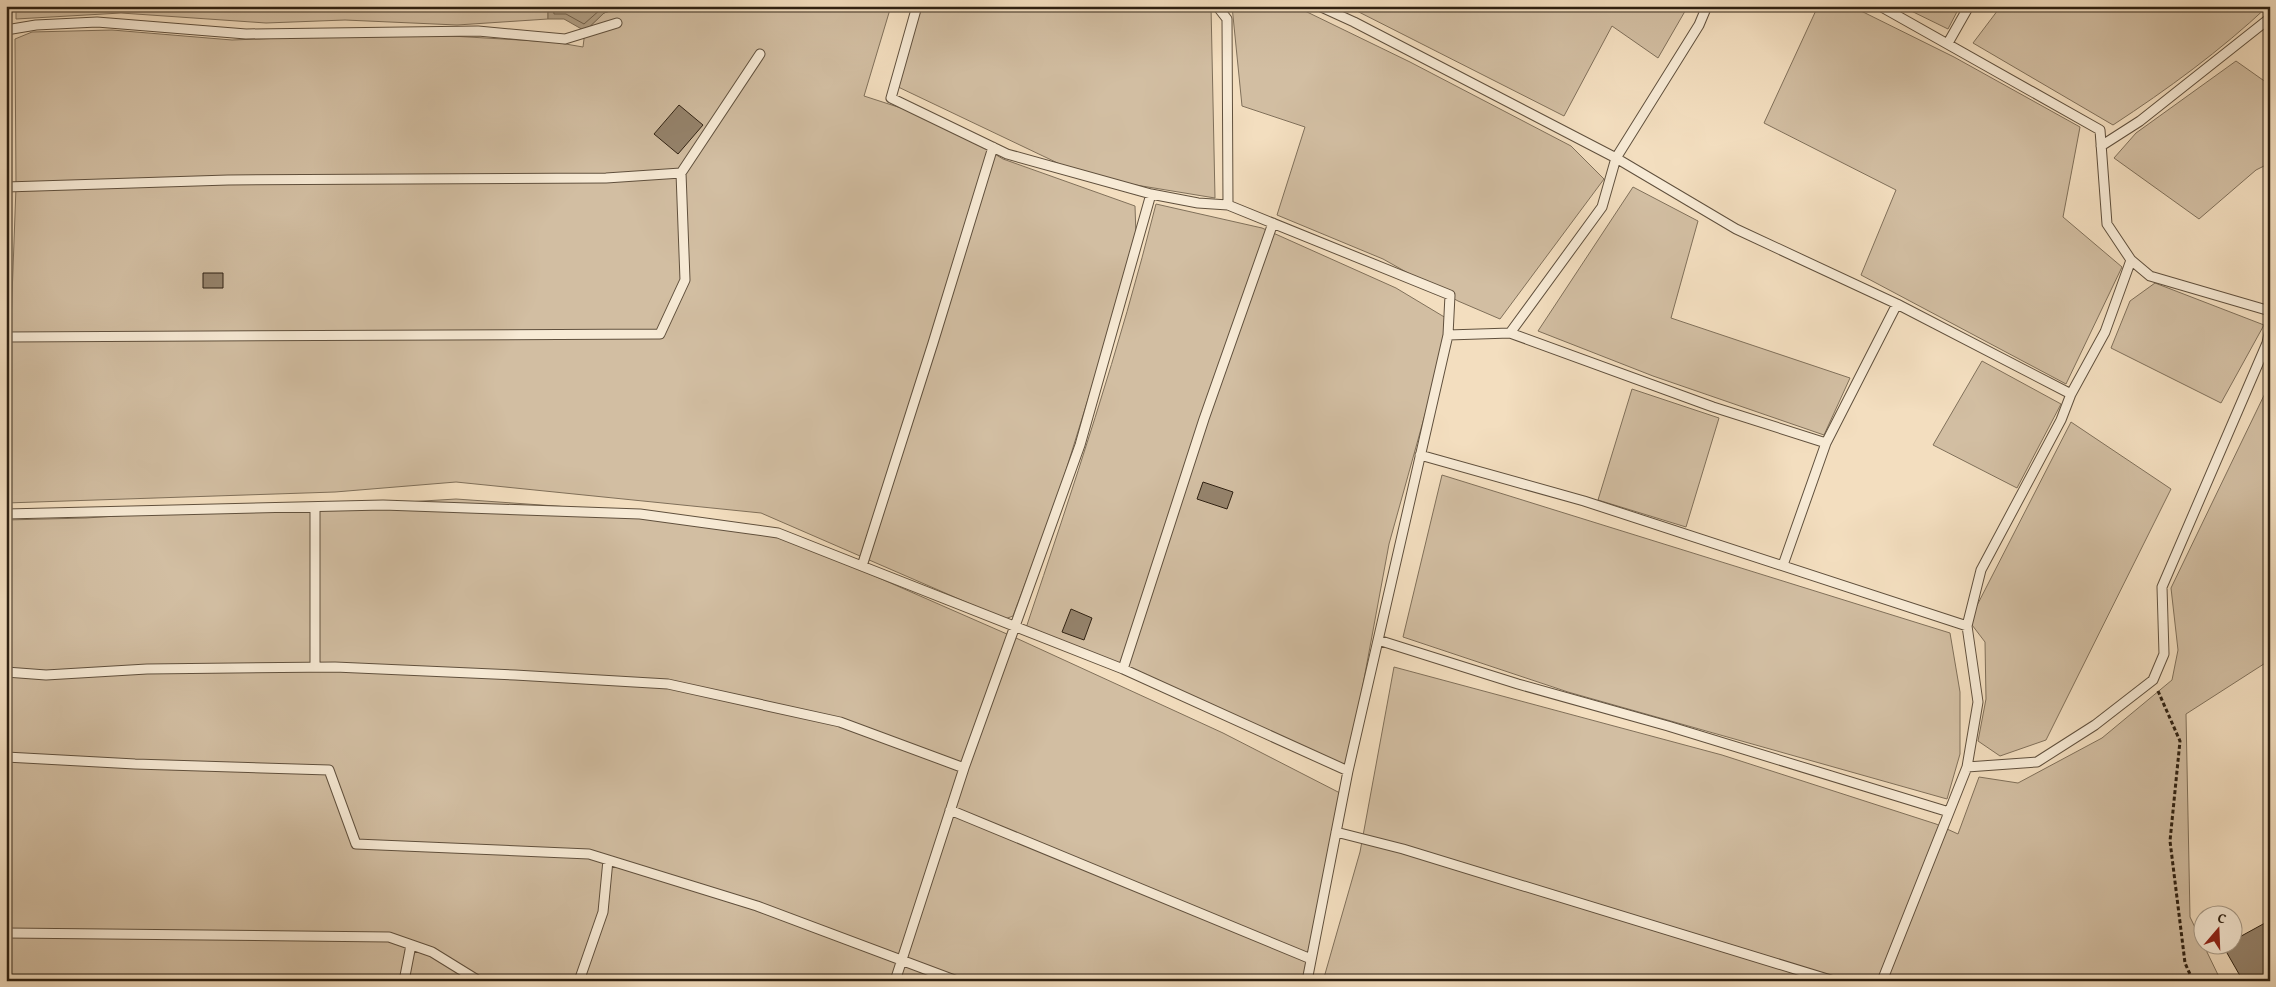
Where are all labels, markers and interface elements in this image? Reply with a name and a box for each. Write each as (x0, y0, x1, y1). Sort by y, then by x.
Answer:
north arrow (2194, 904, 2244, 954)
text: С (2215, 907, 2229, 928)

